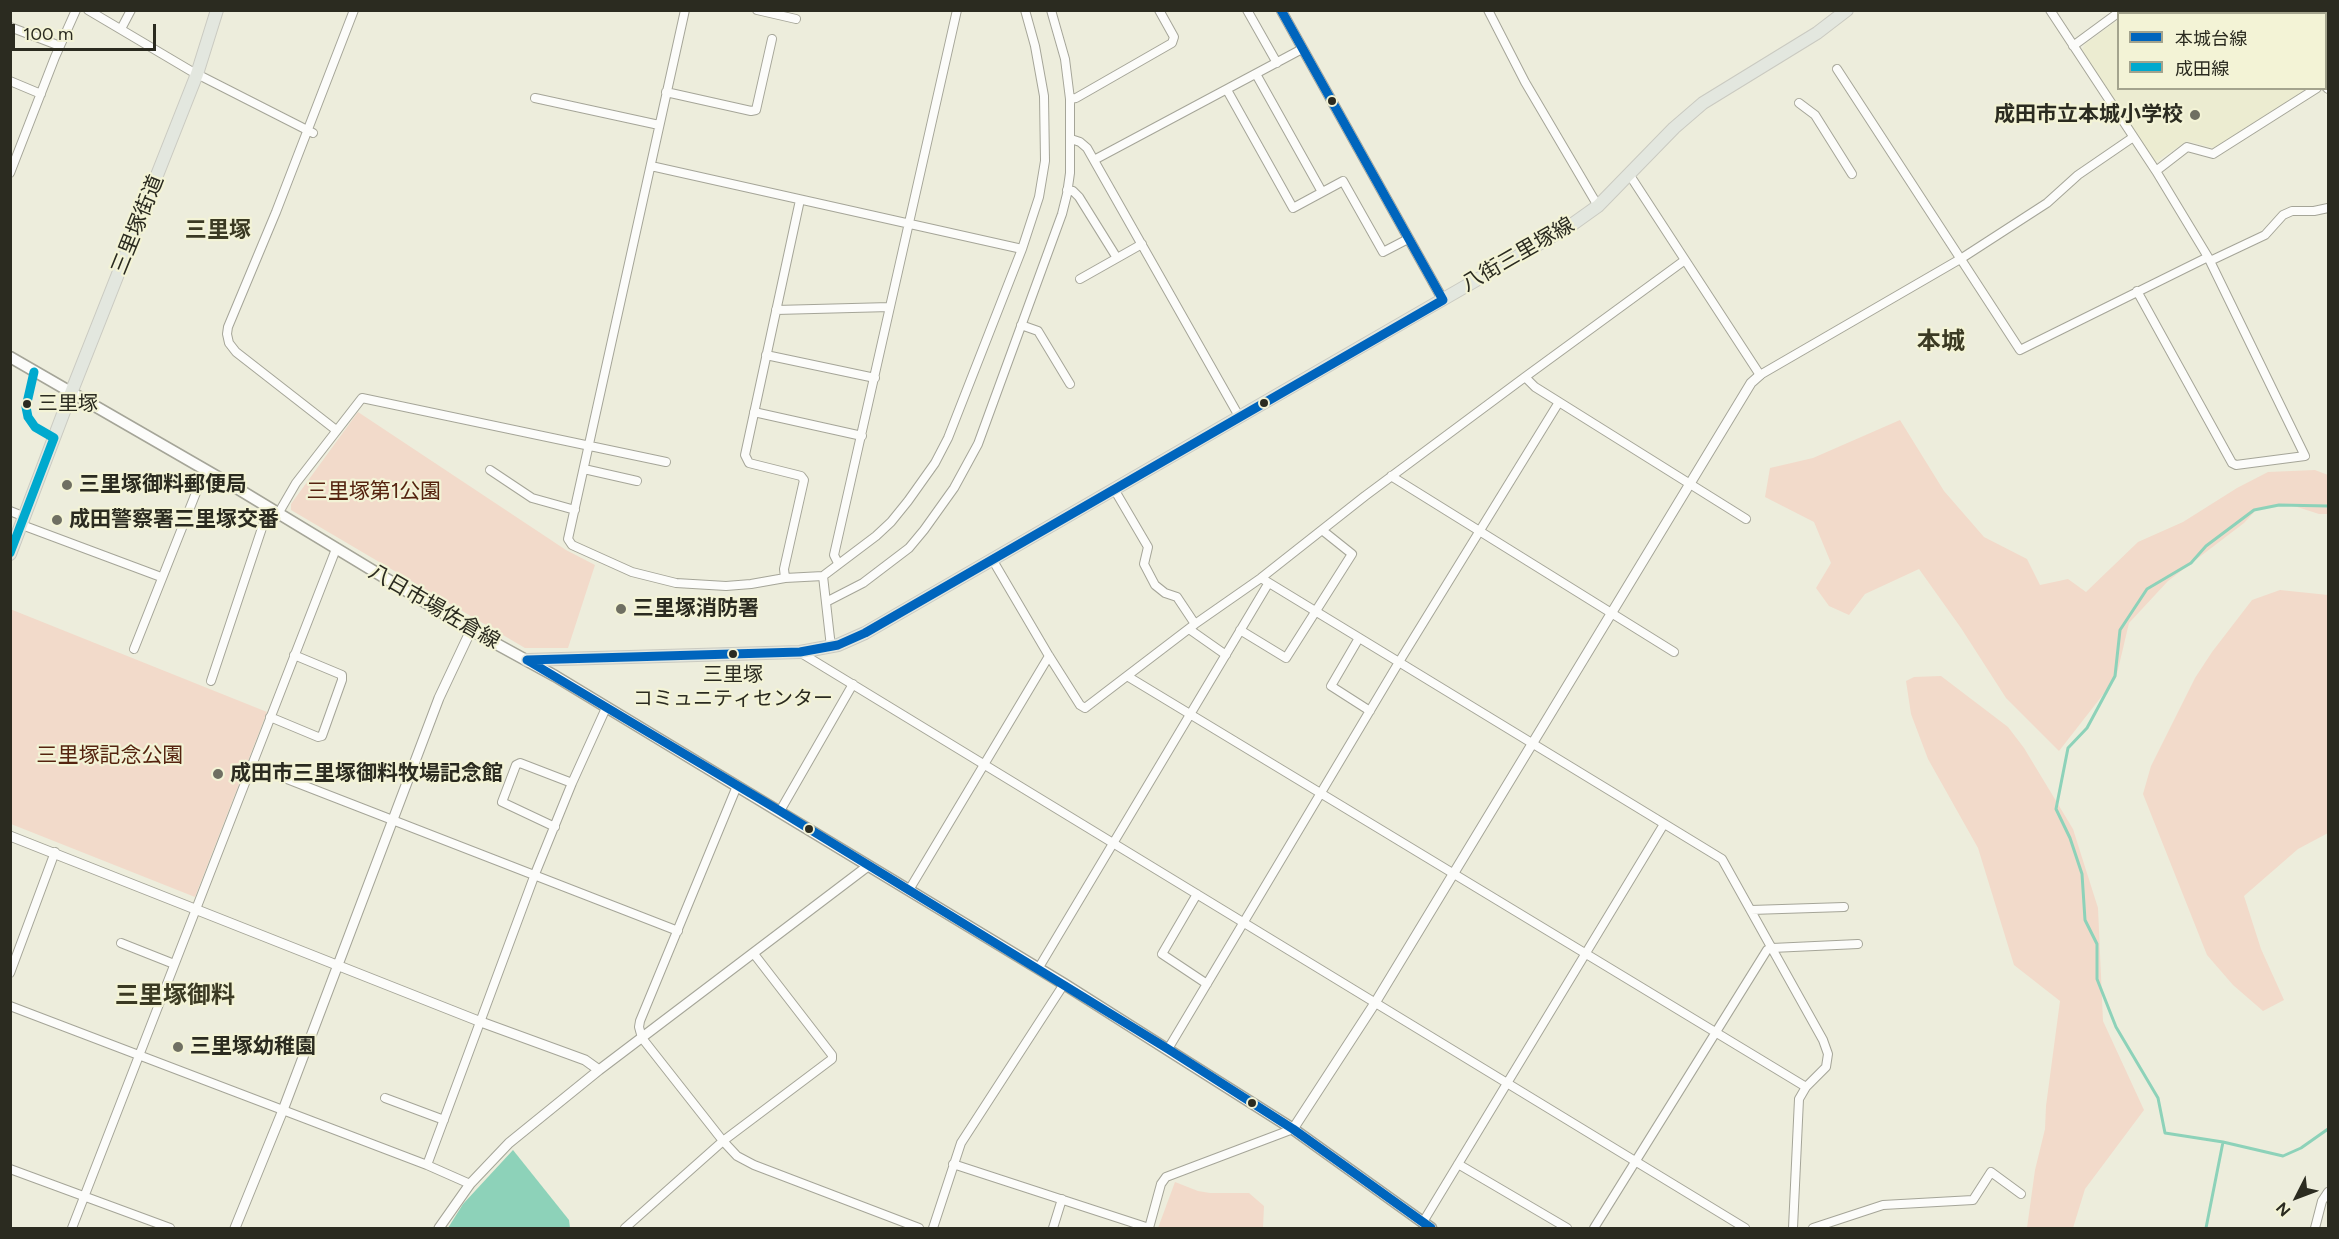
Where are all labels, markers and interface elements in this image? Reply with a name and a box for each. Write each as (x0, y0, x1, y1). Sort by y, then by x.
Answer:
scale bar (15, 12, 159, 50)
legend (2117, 12, 2327, 90)
text: 100 m (23, 23, 73, 45)
text: 本城台線 (2175, 28, 2247, 50)
text: 成田線 (2175, 58, 2229, 80)
unlabelled marker (1326, 95, 1338, 107)
place label: 成田市立本城小学校 (1994, 102, 2183, 128)
marker: 成田市立本城小学校 (2188, 108, 2202, 122)
street label: 三里塚街道 (107, 172, 169, 278)
street label: 八街三里塚線 (1457, 213, 1579, 297)
district label: 三里塚 (185, 218, 251, 244)
district label: 本城 (1917, 328, 1965, 356)
place label: 三里塚 (38, 392, 98, 416)
unlabelled marker (1258, 397, 1270, 409)
marker: 三里塚 (21, 398, 33, 410)
place label: 三里塚御料郵便局 (79, 472, 247, 498)
marker: 三里塚御料郵便局 (60, 478, 74, 492)
park label: 三里塚第1公園 (307, 479, 441, 505)
place label: 成田警察署三里塚交番 (69, 507, 279, 533)
marker: 成田警察署三里塚交番 (50, 513, 64, 527)
street label: 八日市場佐倉線 (364, 559, 504, 655)
place label: 三里塚消防署 (633, 596, 759, 622)
marker: 三里塚消防署 (614, 602, 628, 616)
marker: 三里塚 コミュニティセンター (727, 648, 739, 660)
place label: 三里塚 コミュニティセンター (633, 663, 833, 710)
park label: 三里塚記念公園 (37, 743, 183, 769)
place label: 成田市三里塚御料牧場記念館 (230, 761, 503, 787)
marker: 成田市三里塚御料牧場記念館 (211, 767, 225, 781)
unlabelled marker (803, 823, 815, 835)
district label: 三里塚御料 (115, 982, 235, 1010)
place label: 三里塚幼稚園 (190, 1034, 316, 1060)
marker: 三里塚幼稚園 (171, 1040, 185, 1054)
unlabelled marker (1246, 1097, 1258, 1109)
north arrow (2267, 1167, 2327, 1227)
text: N (2272, 1198, 2294, 1220)

